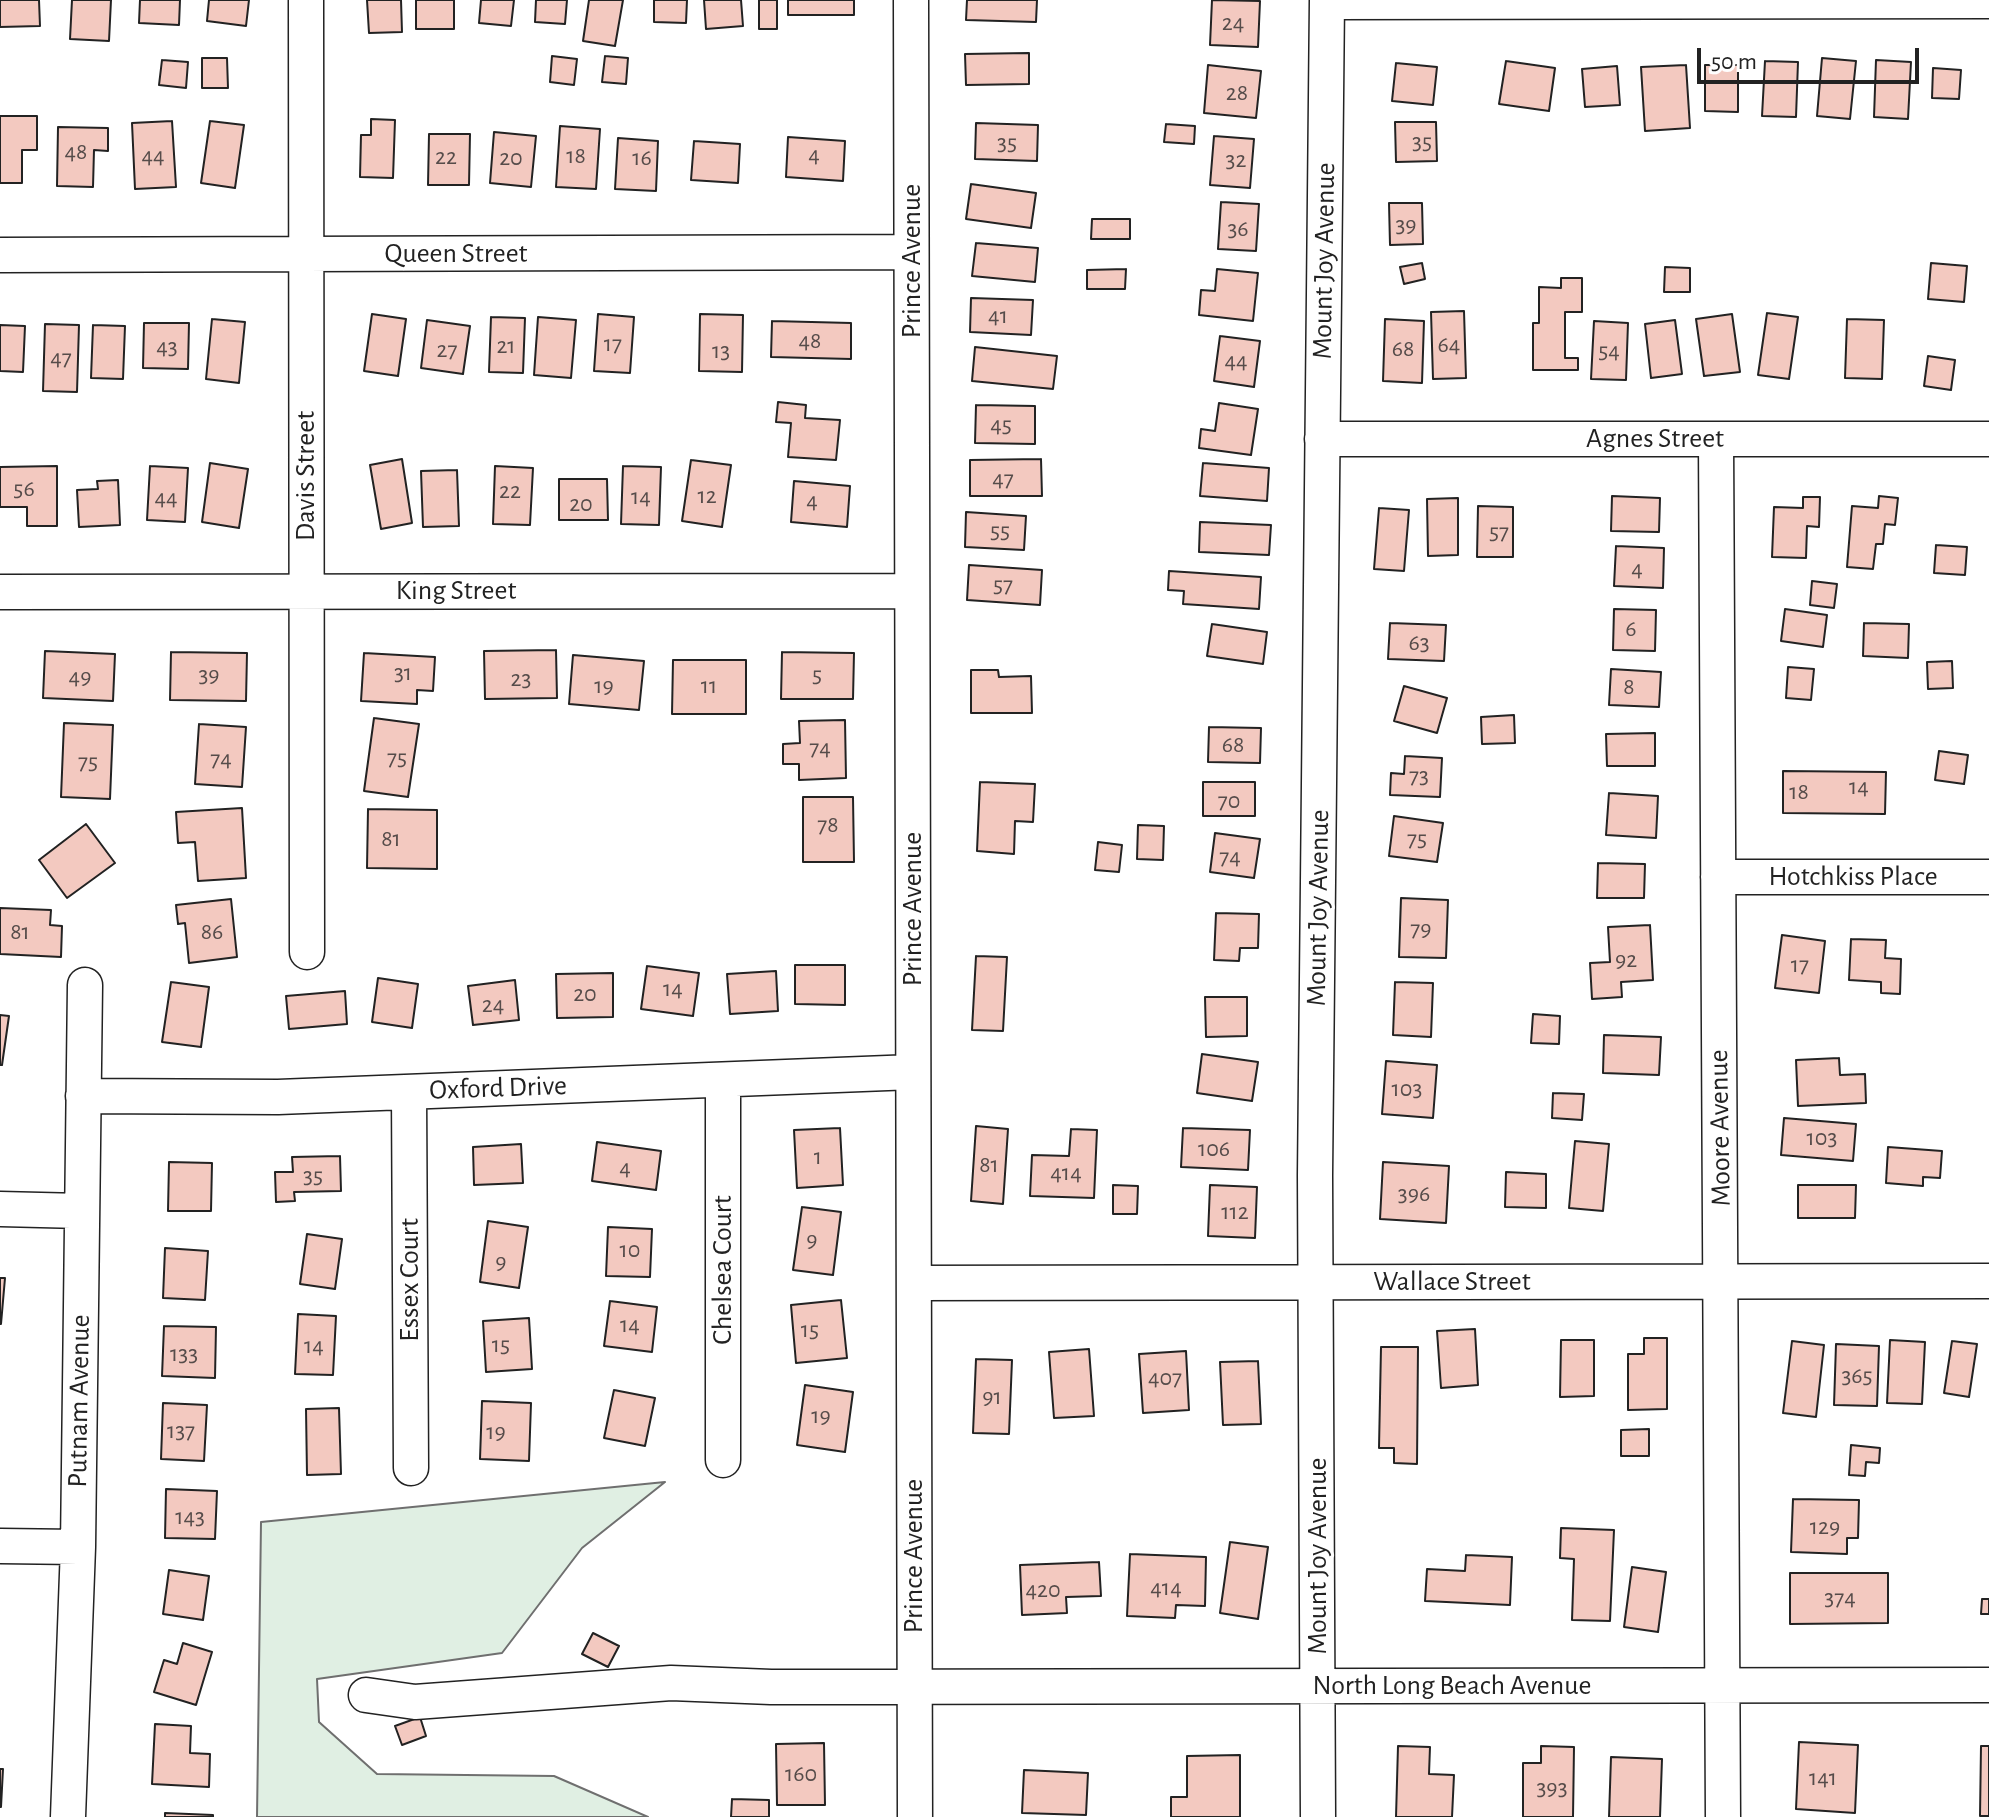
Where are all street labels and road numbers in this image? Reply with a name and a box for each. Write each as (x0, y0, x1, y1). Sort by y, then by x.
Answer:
street label: Mount Joy Avenue (1305, 162, 1343, 360)
street label: Prince Avenue (895, 184, 929, 338)
street label: Queen Street (385, 237, 527, 271)
street label: Davis Street (289, 411, 323, 541)
street label: Agnes Street (1586, 422, 1724, 456)
street label: King Street (396, 574, 516, 608)
street label: Mount Joy Avenue (1299, 809, 1337, 1007)
street label: Prince Avenue (896, 832, 930, 986)
street label: Hotchkiss Place (1768, 860, 1938, 894)
street label: Moore Avenue (1702, 1049, 1738, 1207)
street label: Oxford Drive (429, 1069, 567, 1107)
street label: Chelsea Court (706, 1195, 740, 1345)
street label: Essex Court (393, 1218, 427, 1342)
street label: Wallace Street (1373, 1265, 1531, 1299)
street label: Putnam Avenue (61, 1314, 97, 1488)
street label: Mount Joy Avenue (1301, 1458, 1335, 1654)
street label: Prince Avenue (897, 1479, 931, 1633)
street label: North Long Beach Avenue (1313, 1669, 1591, 1703)

